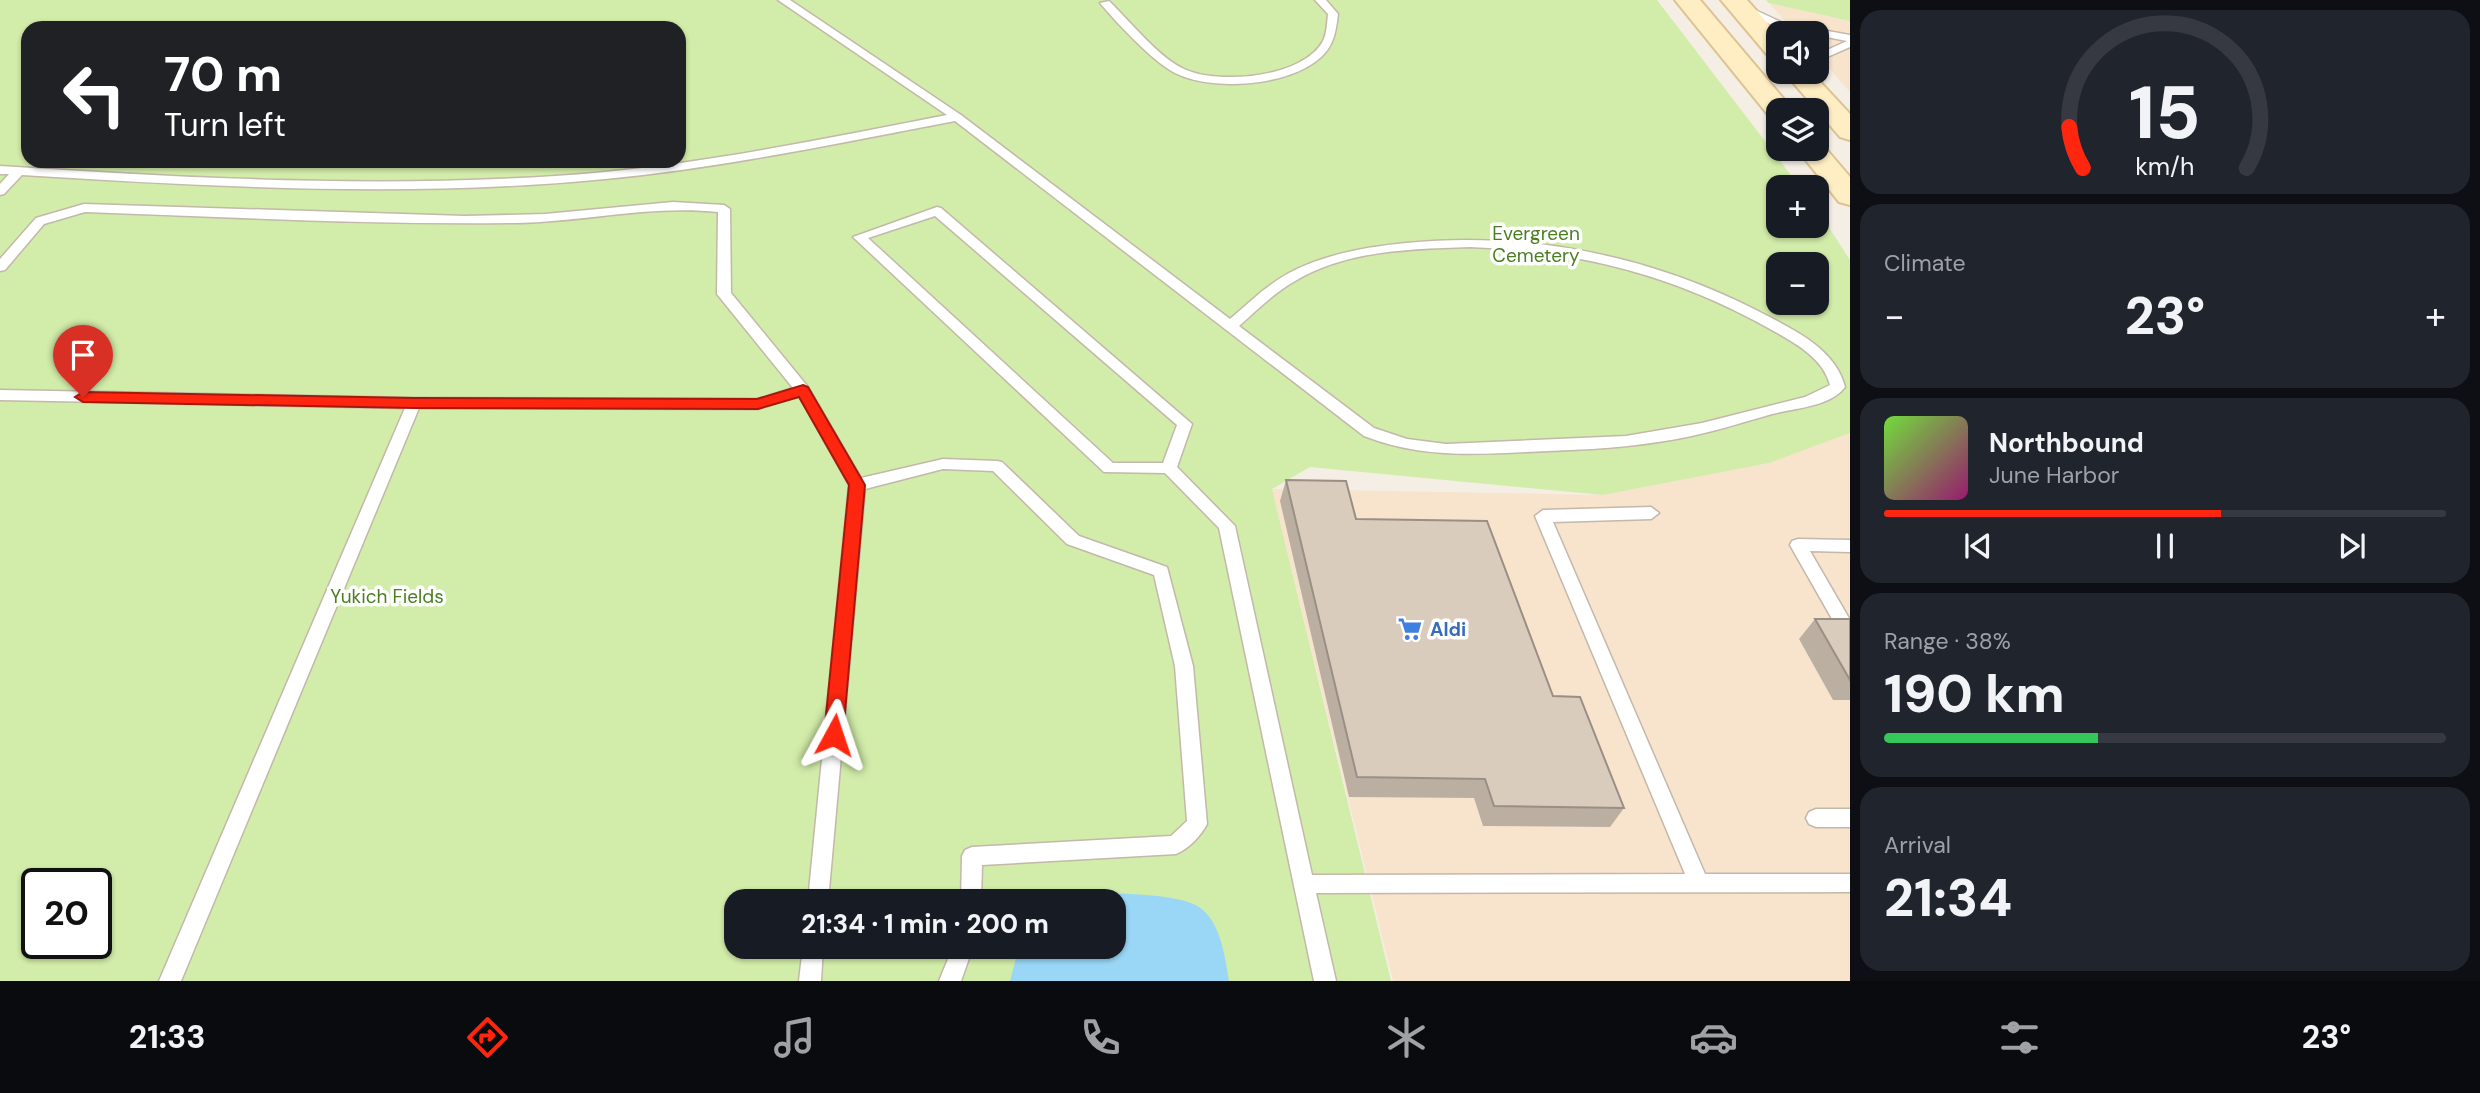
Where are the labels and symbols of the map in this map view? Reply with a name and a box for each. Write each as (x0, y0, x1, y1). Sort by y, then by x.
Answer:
park label: Evergreen Cemetery (1492, 221, 1580, 268)
pin (53, 325, 113, 397)
park label: Yukich Fields (330, 584, 444, 609)
supermarket icon: Aldi (1396, 615, 1424, 643)
place label: Aldi (1430, 617, 1466, 642)
position arrow (797, 698, 871, 772)
speed limit sign: 20 (21, 868, 112, 959)

